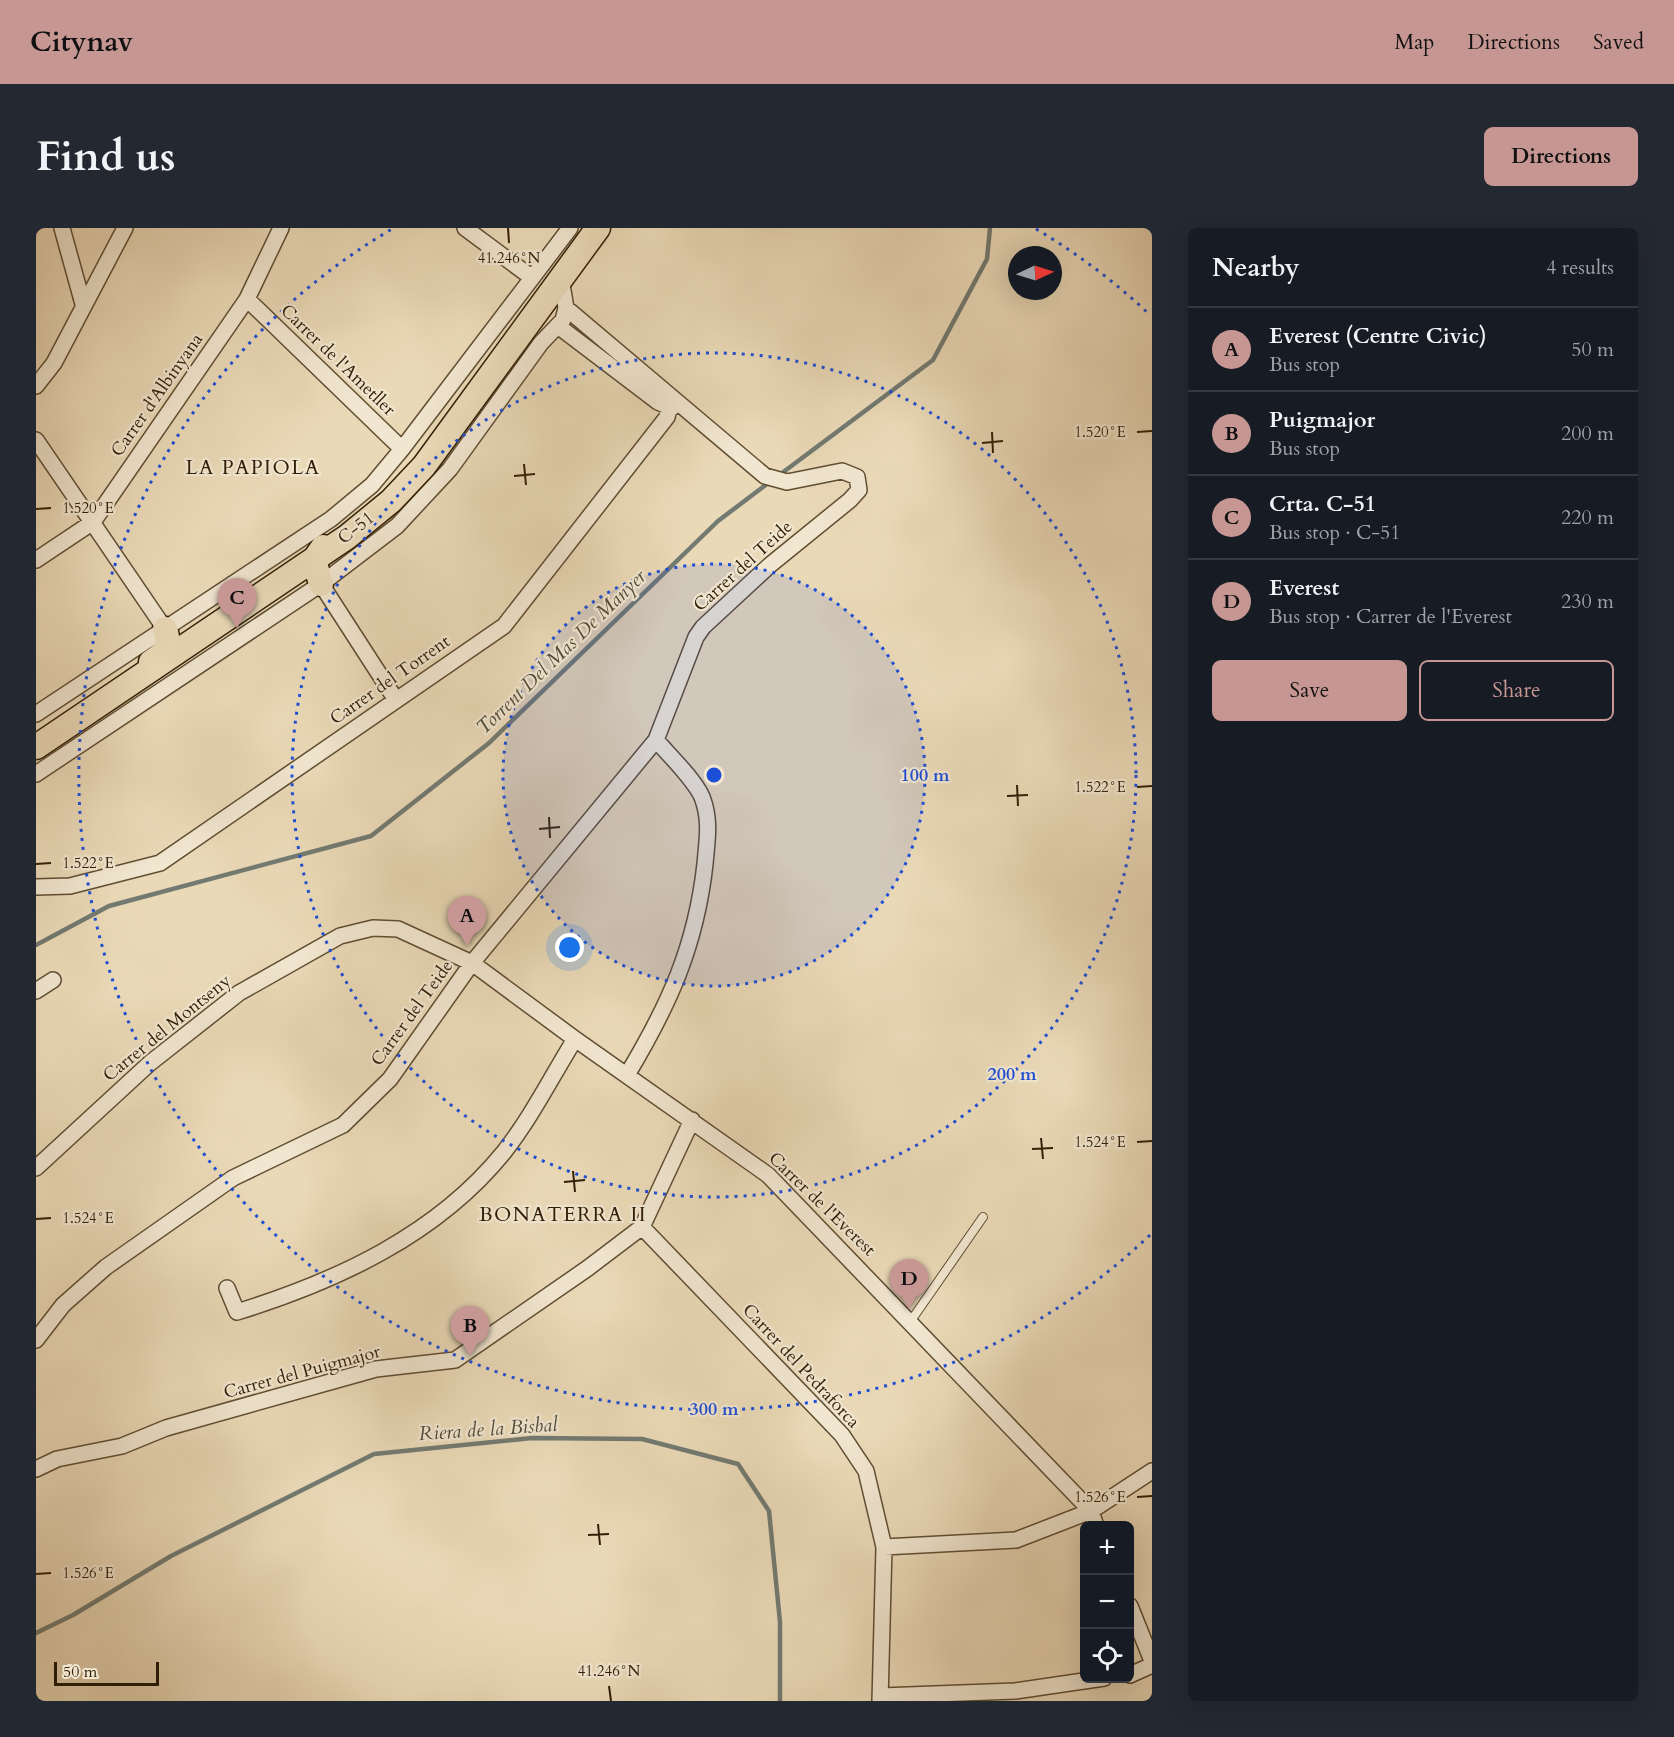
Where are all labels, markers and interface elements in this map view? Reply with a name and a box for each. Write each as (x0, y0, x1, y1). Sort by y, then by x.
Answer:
text: Citynav (30, 23, 133, 61)
text: Map (1394, 28, 1434, 57)
text: Directions (1467, 28, 1560, 57)
text: Saved (1593, 28, 1644, 57)
button: Directions (1484, 127, 1638, 186)
text: Find us (36, 128, 176, 185)
north arrow (1008, 246, 1062, 300)
text: 41.246°N (478, 248, 541, 268)
text: Nearby (1212, 250, 1300, 285)
text: 4 results (1546, 254, 1614, 281)
street label: Carrer de l'Ametller (275, 298, 401, 422)
text: Everest (Centre Civic) (1269, 321, 1487, 351)
street label: Carrer d'Albinyana (105, 328, 209, 462)
text: A (1224, 336, 1239, 363)
text: 50 m (1571, 336, 1614, 363)
text: Bus stop (1269, 351, 1340, 378)
text: Puigmajor (1269, 405, 1375, 435)
text: B (1224, 420, 1239, 447)
text: 200 m (1561, 420, 1614, 447)
text: 1.520°E (1074, 422, 1126, 442)
text: Bus stop (1269, 435, 1340, 462)
district label: LA PAPIOLA (185, 454, 321, 481)
text: Crta. C-51 (1269, 489, 1376, 519)
text: 1.520°E (62, 498, 114, 518)
text: C (1224, 504, 1239, 531)
text: 220 m (1561, 504, 1614, 531)
street label: C-51 (332, 506, 380, 550)
street label: Carrer del Teide (688, 515, 798, 617)
text: Bus stop · C-51 (1269, 519, 1401, 546)
water label: Torrent Del Mas De Manyer (470, 563, 653, 740)
text: Everest (1269, 573, 1339, 603)
pin: C (218, 578, 256, 628)
text: D (1223, 588, 1240, 615)
text: 230 m (1561, 588, 1614, 615)
text: Bus stop · Carrer de l'Everest (1269, 603, 1512, 630)
street label: Carrer del Torrent (325, 629, 455, 731)
button: Save (1212, 660, 1407, 721)
button: Share (1419, 660, 1614, 721)
text: 100 m (900, 763, 950, 788)
centre of rings (704, 765, 724, 785)
text: 1.522°E (1074, 777, 1126, 797)
text: 1.522°E (62, 853, 114, 873)
pin: A (448, 896, 486, 946)
your location (555, 933, 584, 962)
street label: Carrer del Teide (365, 955, 459, 1071)
street label: Carrer del Montseny (98, 968, 237, 1087)
text: 200 m (987, 1062, 1037, 1087)
text: 1.524°E (1074, 1132, 1126, 1152)
street label: Carrer de l'Everest (763, 1146, 881, 1262)
district label: BONATERRA II (479, 1201, 647, 1228)
text: 1.524°E (62, 1208, 114, 1228)
pin: D (890, 1260, 928, 1309)
street label: Carrer del Pedraforca (737, 1298, 866, 1434)
pin: B (450, 1306, 490, 1356)
street label: Carrer del Puigmajor (221, 1339, 384, 1405)
text: 300 m (689, 1397, 739, 1422)
water label: Riera de la Bisbal (418, 1411, 559, 1447)
text: 1.526°E (1074, 1487, 1126, 1507)
map controls (1080, 1521, 1134, 1683)
button: + (1080, 1521, 1134, 1575)
text: 1.526°E (62, 1563, 114, 1583)
button: − (1080, 1575, 1134, 1629)
button: locate (1080, 1629, 1134, 1683)
scale bar (54, 1659, 159, 1686)
text: 50 m (63, 1661, 97, 1683)
text: 41.246°N (578, 1661, 641, 1681)

